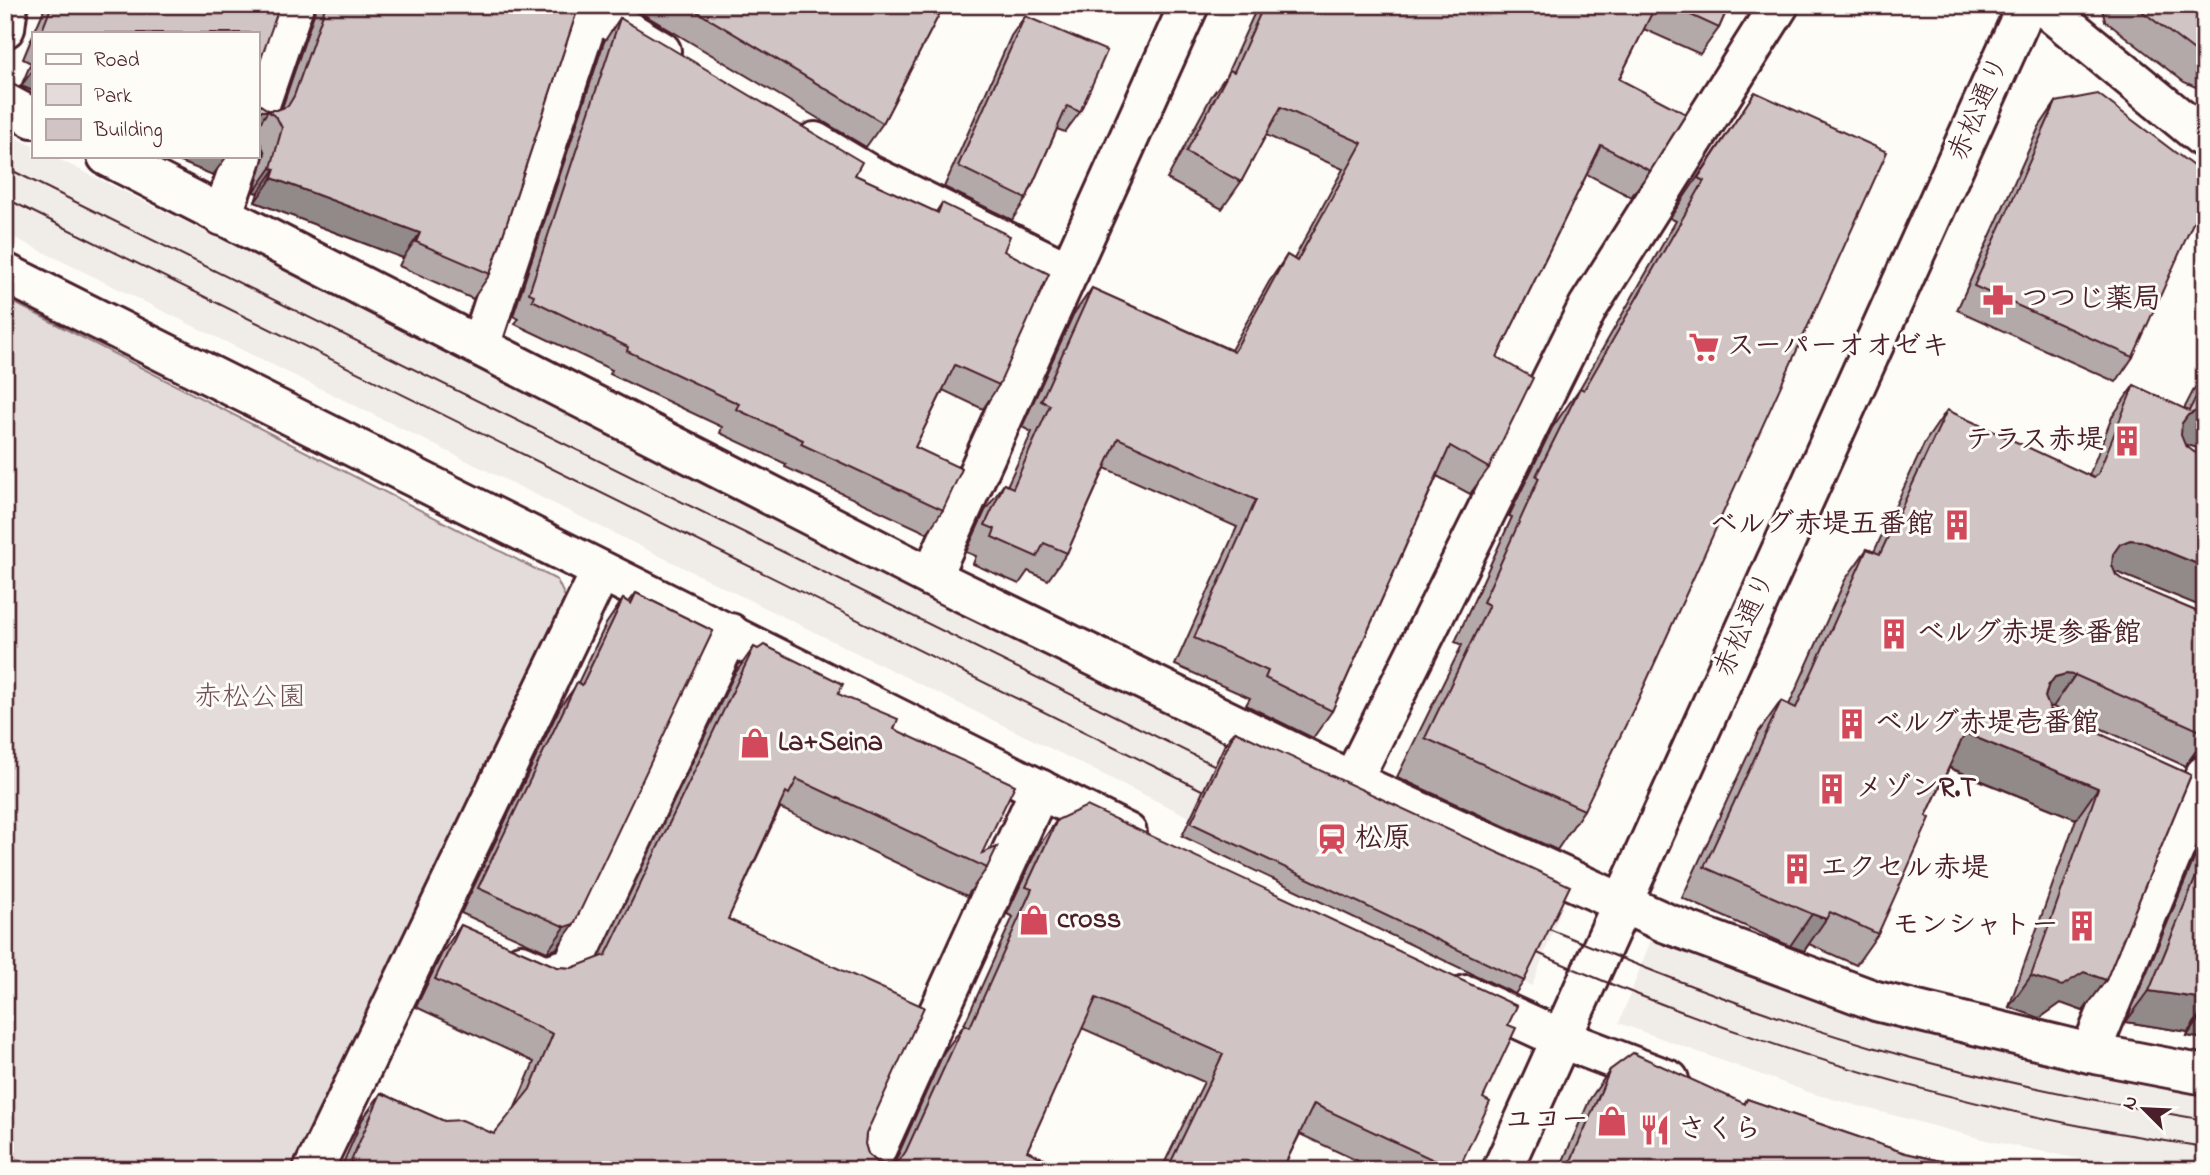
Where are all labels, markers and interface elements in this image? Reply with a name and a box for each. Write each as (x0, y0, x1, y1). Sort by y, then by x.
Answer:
legend (32, 32, 259, 158)
text: Road (94, 46, 140, 76)
street label: 赤松通り (1938, 49, 2022, 169)
text: Park (94, 82, 133, 112)
text: Building (93, 116, 163, 148)
place label: つつじ薬局 (2021, 280, 2161, 321)
pharmacy icon: つつじ薬局 (1981, 283, 2015, 317)
place label: スーパーオオゼキ (1727, 327, 1949, 368)
supermarket icon: スーパーオオゼキ (1687, 330, 1721, 364)
place label: テラス赤堤 (1965, 421, 2104, 462)
building icon: テラス赤堤 (2110, 424, 2144, 458)
place label: ベルグ赤堤五番館 (1710, 505, 1934, 546)
building icon: ベルグ赤堤五番館 (1940, 508, 1974, 542)
street label: 赤松通り (1704, 565, 1788, 685)
place label: ベルグ赤堤参番館 (1917, 614, 2141, 655)
building icon: ベルグ赤堤参番館 (1877, 617, 1911, 651)
park label: 赤松公園 (194, 678, 306, 719)
place label: ベルグ赤堤壱番館 (1875, 704, 2099, 745)
building icon: ベルグ赤堤壱番館 (1835, 707, 1869, 741)
place label: La+Seina (778, 723, 883, 764)
shop icon: La+Seina (738, 726, 772, 760)
place label: メゾンR.T (1855, 769, 1976, 810)
building icon: メゾンR.T (1815, 772, 1849, 806)
place label: 松原 (1355, 819, 1411, 860)
station icon: 松原 (1315, 822, 1349, 856)
place label: エクセル赤堤 (1820, 849, 1989, 890)
building icon: エクセル赤堤 (1780, 852, 1814, 886)
place label: cross (1057, 900, 1121, 941)
shop icon: cross (1017, 903, 1051, 937)
place label: モンシャトー (1892, 906, 2059, 947)
building icon: モンシャトー (2065, 909, 2099, 943)
north arrow (2108, 1074, 2178, 1144)
text: N (2116, 1092, 2146, 1114)
place label: ユコー (1505, 1101, 1589, 1142)
shop icon: ユコー (1595, 1104, 1629, 1138)
place label: さくら (1678, 1110, 1762, 1151)
restaurant icon: さくら (1638, 1113, 1672, 1147)

